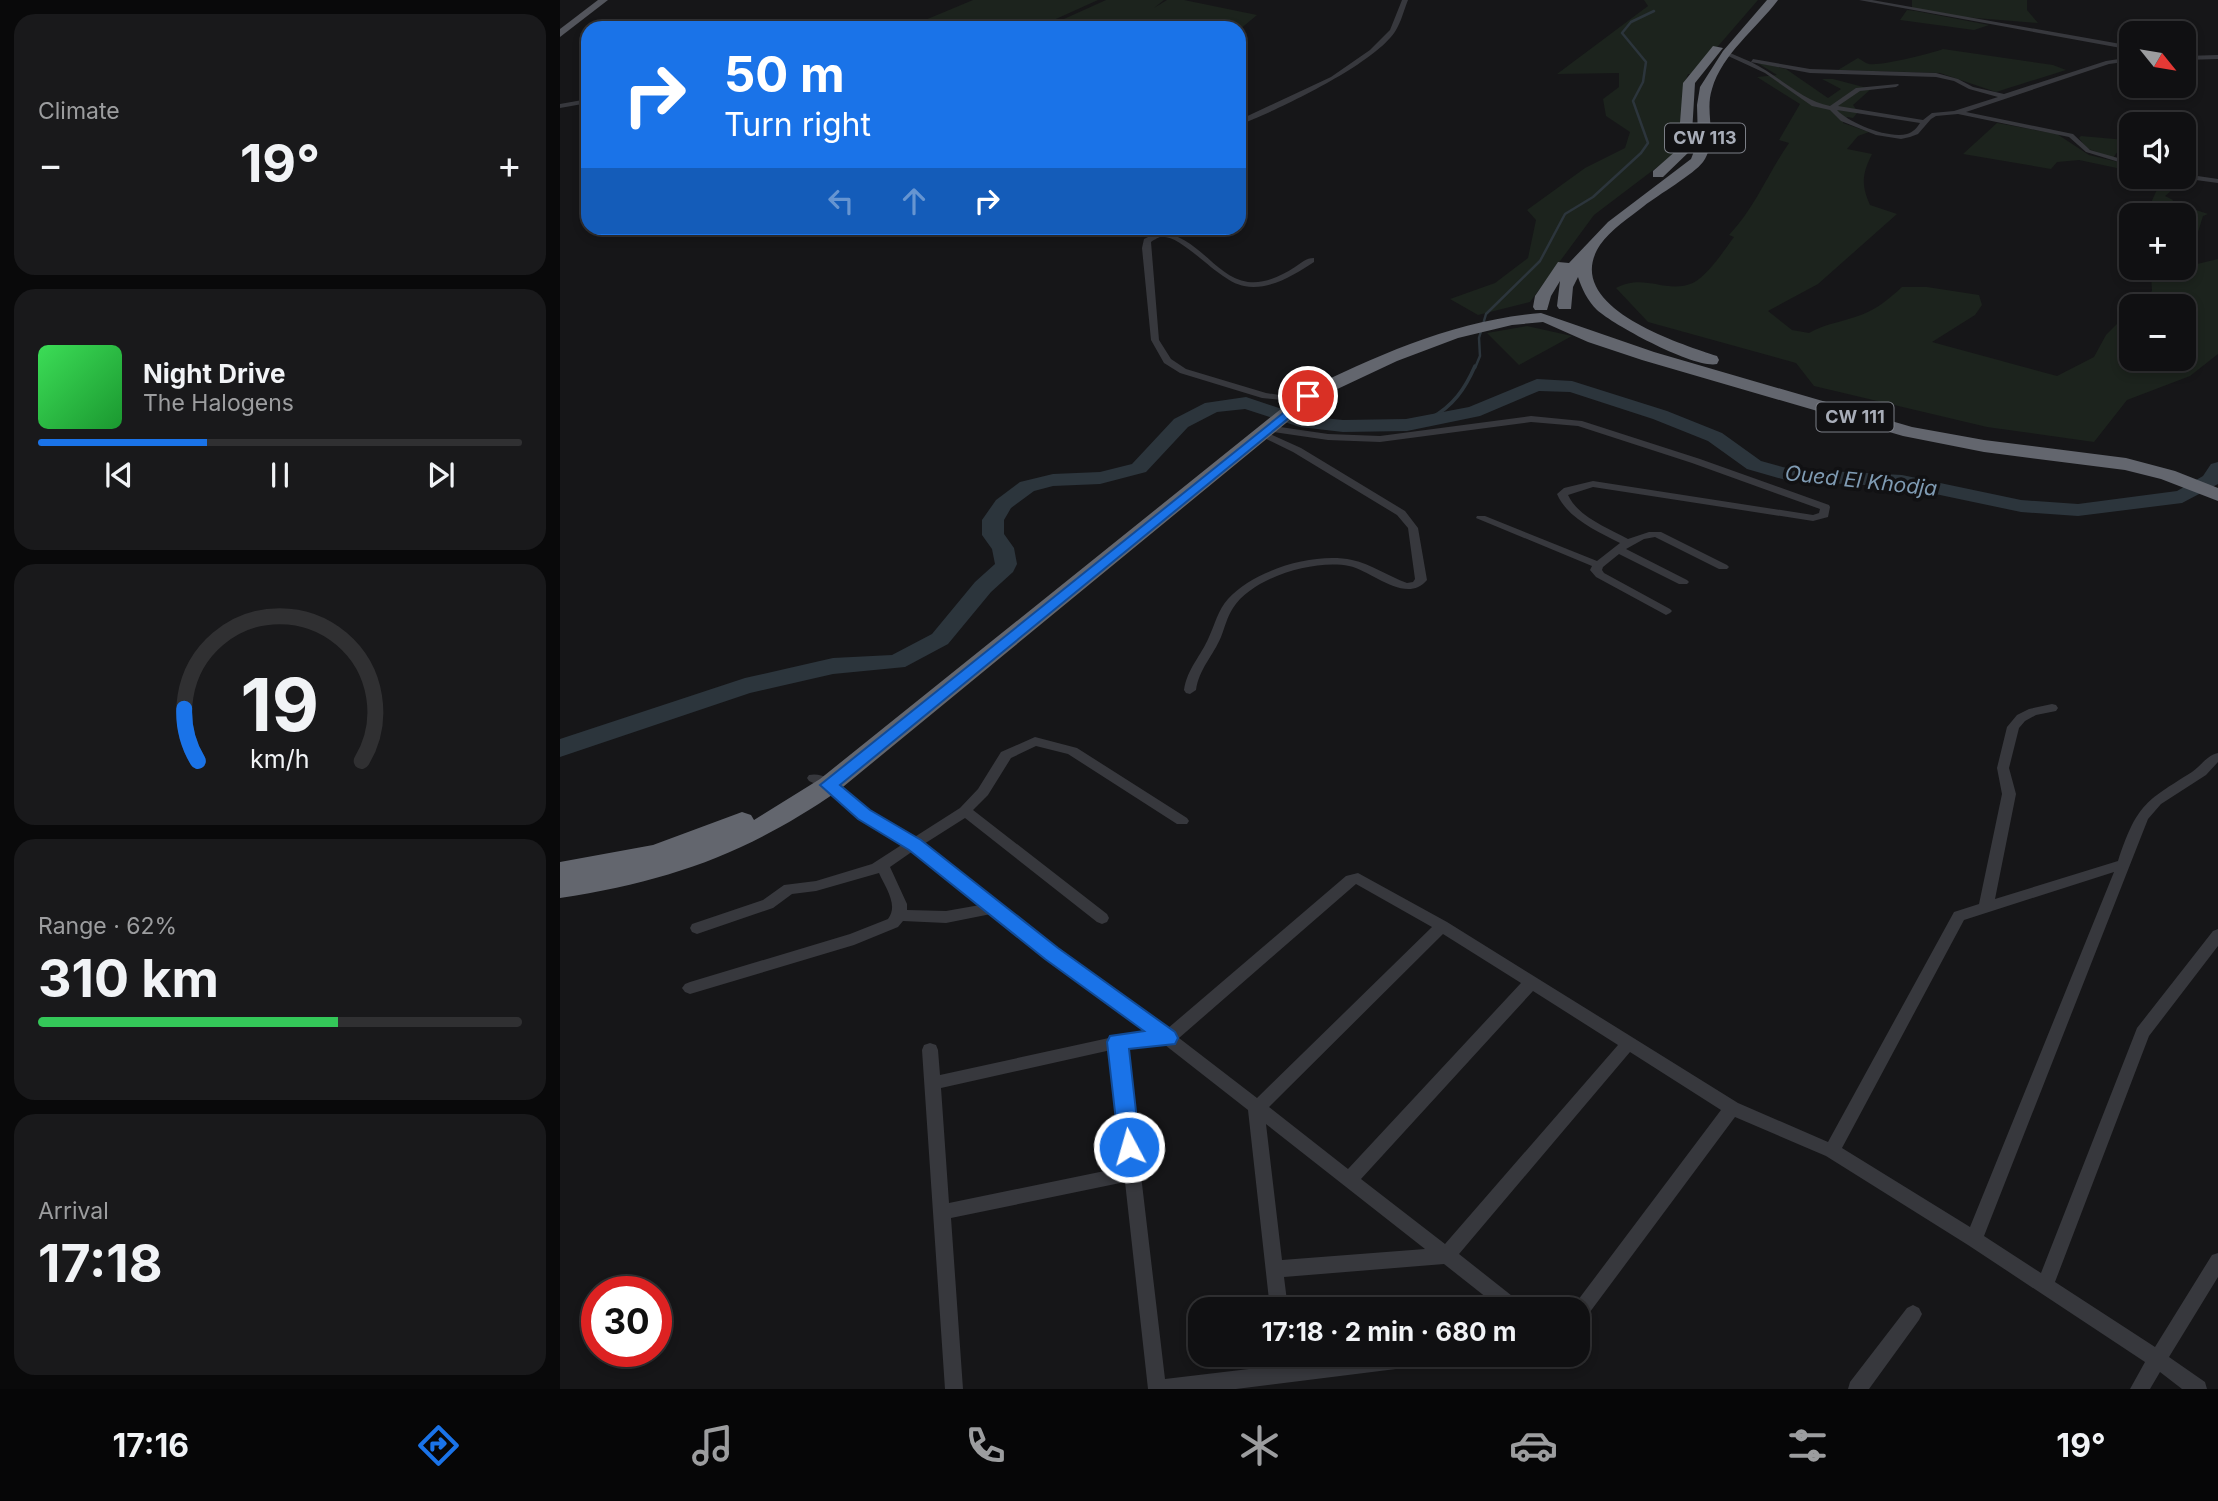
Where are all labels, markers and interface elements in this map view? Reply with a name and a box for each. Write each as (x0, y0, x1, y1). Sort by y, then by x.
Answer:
north arrow (2119, 21, 2196, 98)
map controls (2119, 21, 2196, 371)
text: 50 m (724, 45, 845, 104)
icon: right (609, 49, 700, 140)
text: Climate (38, 97, 120, 125)
text: Turn right (724, 105, 871, 144)
button: sound (2119, 112, 2196, 189)
road number: CW 113 (1665, 124, 1745, 153)
text: 19° (240, 132, 320, 195)
text: − (38, 141, 63, 187)
text: + (497, 141, 522, 187)
icon: left (822, 182, 860, 220)
icon: ahead (895, 182, 933, 220)
icon: right (968, 182, 1006, 220)
button: + (2119, 203, 2196, 280)
button: − (2119, 294, 2196, 371)
text: Night Drive (143, 358, 285, 389)
pin (1278, 366, 1338, 426)
icon: arrive (1289, 377, 1327, 415)
text: The Halogens (143, 389, 294, 417)
road number: CW 111 (1816, 402, 1894, 432)
icon: previous (100, 456, 138, 494)
icon: pause (261, 456, 299, 494)
icon: next (422, 456, 460, 494)
water label: Oued El Khodja (1784, 460, 1939, 501)
text: 19 (241, 660, 319, 749)
text: km/h (250, 743, 310, 773)
text: Range · 62% (38, 912, 177, 940)
text: 310 km (38, 947, 219, 1010)
position arrow (1092, 1110, 1166, 1184)
text: Arrival (38, 1197, 109, 1225)
text: 17:18 (38, 1232, 163, 1295)
speed limit sign: 30 (581, 1276, 672, 1367)
text: 17:18 · 2 min · 680 m (1262, 1316, 1517, 1347)
icon: directions (414, 1421, 463, 1470)
icon: music (688, 1421, 737, 1470)
icon: phone (961, 1421, 1010, 1470)
icon: climate (1235, 1421, 1284, 1470)
icon: car (1509, 1421, 1558, 1470)
icon: filters (1783, 1421, 1832, 1470)
text: 17:16 (112, 1426, 189, 1465)
text: 19° (2056, 1426, 2106, 1465)

